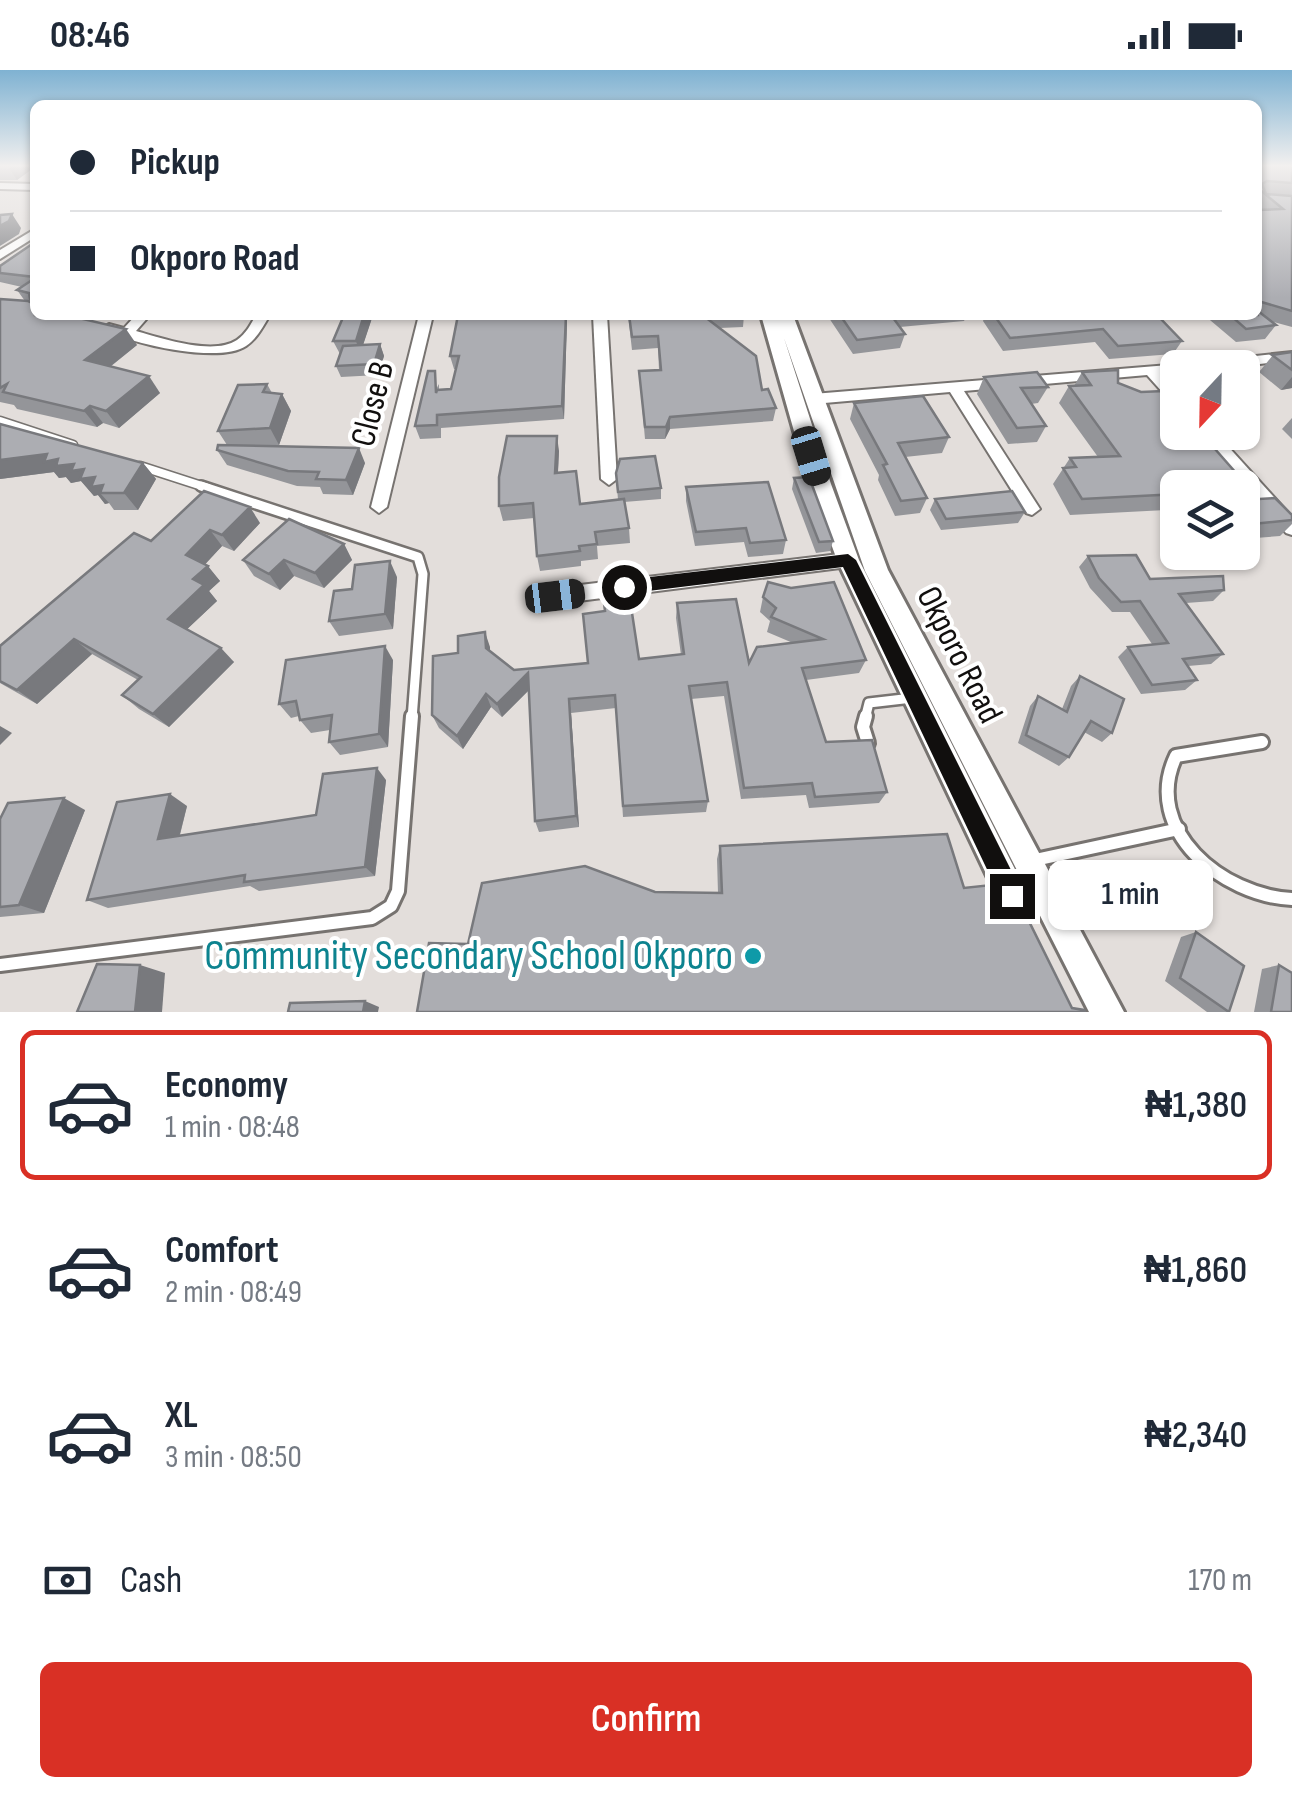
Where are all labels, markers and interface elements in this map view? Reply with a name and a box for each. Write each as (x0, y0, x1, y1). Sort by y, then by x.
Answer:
text: 08:46 (50, 13, 130, 58)
text: Pickup (130, 140, 220, 185)
text: Okporo Road (130, 236, 300, 281)
north arrow (1160, 350, 1260, 450)
map controls (1160, 350, 1260, 570)
street label: Close B (342, 357, 404, 451)
car (788, 423, 834, 489)
button: layers (1160, 470, 1260, 570)
route start (602, 565, 647, 610)
car (523, 577, 587, 615)
street label: Okporo Road (906, 580, 1012, 730)
callout: 1 min (1047, 861, 1212, 931)
route end (990, 874, 1035, 919)
text: 1 min (1101, 875, 1160, 914)
place label: Community Secondary School Okporo (204, 931, 733, 982)
marker: Community Secondary School Okporo (742, 945, 764, 967)
icon: car (45, 1060, 135, 1150)
text: Economy (165, 1063, 288, 1108)
text: ₦1,380 (1145, 1083, 1247, 1128)
text: 1 min · 08:48 (165, 1108, 300, 1147)
icon: car (45, 1225, 135, 1315)
text: Comfort (165, 1228, 279, 1273)
text: ₦1,860 (1144, 1248, 1247, 1293)
text: 2 min · 08:49 (165, 1273, 302, 1312)
icon: car (45, 1390, 135, 1480)
text: XL (165, 1393, 198, 1438)
text: ₦2,340 (1144, 1413, 1247, 1458)
text: 3 min · 08:50 (165, 1438, 302, 1477)
icon: cash (40, 1553, 95, 1608)
text: Cash (120, 1558, 182, 1603)
text: 170 m (1188, 1561, 1252, 1600)
button: Confirm (40, 1662, 1252, 1777)

